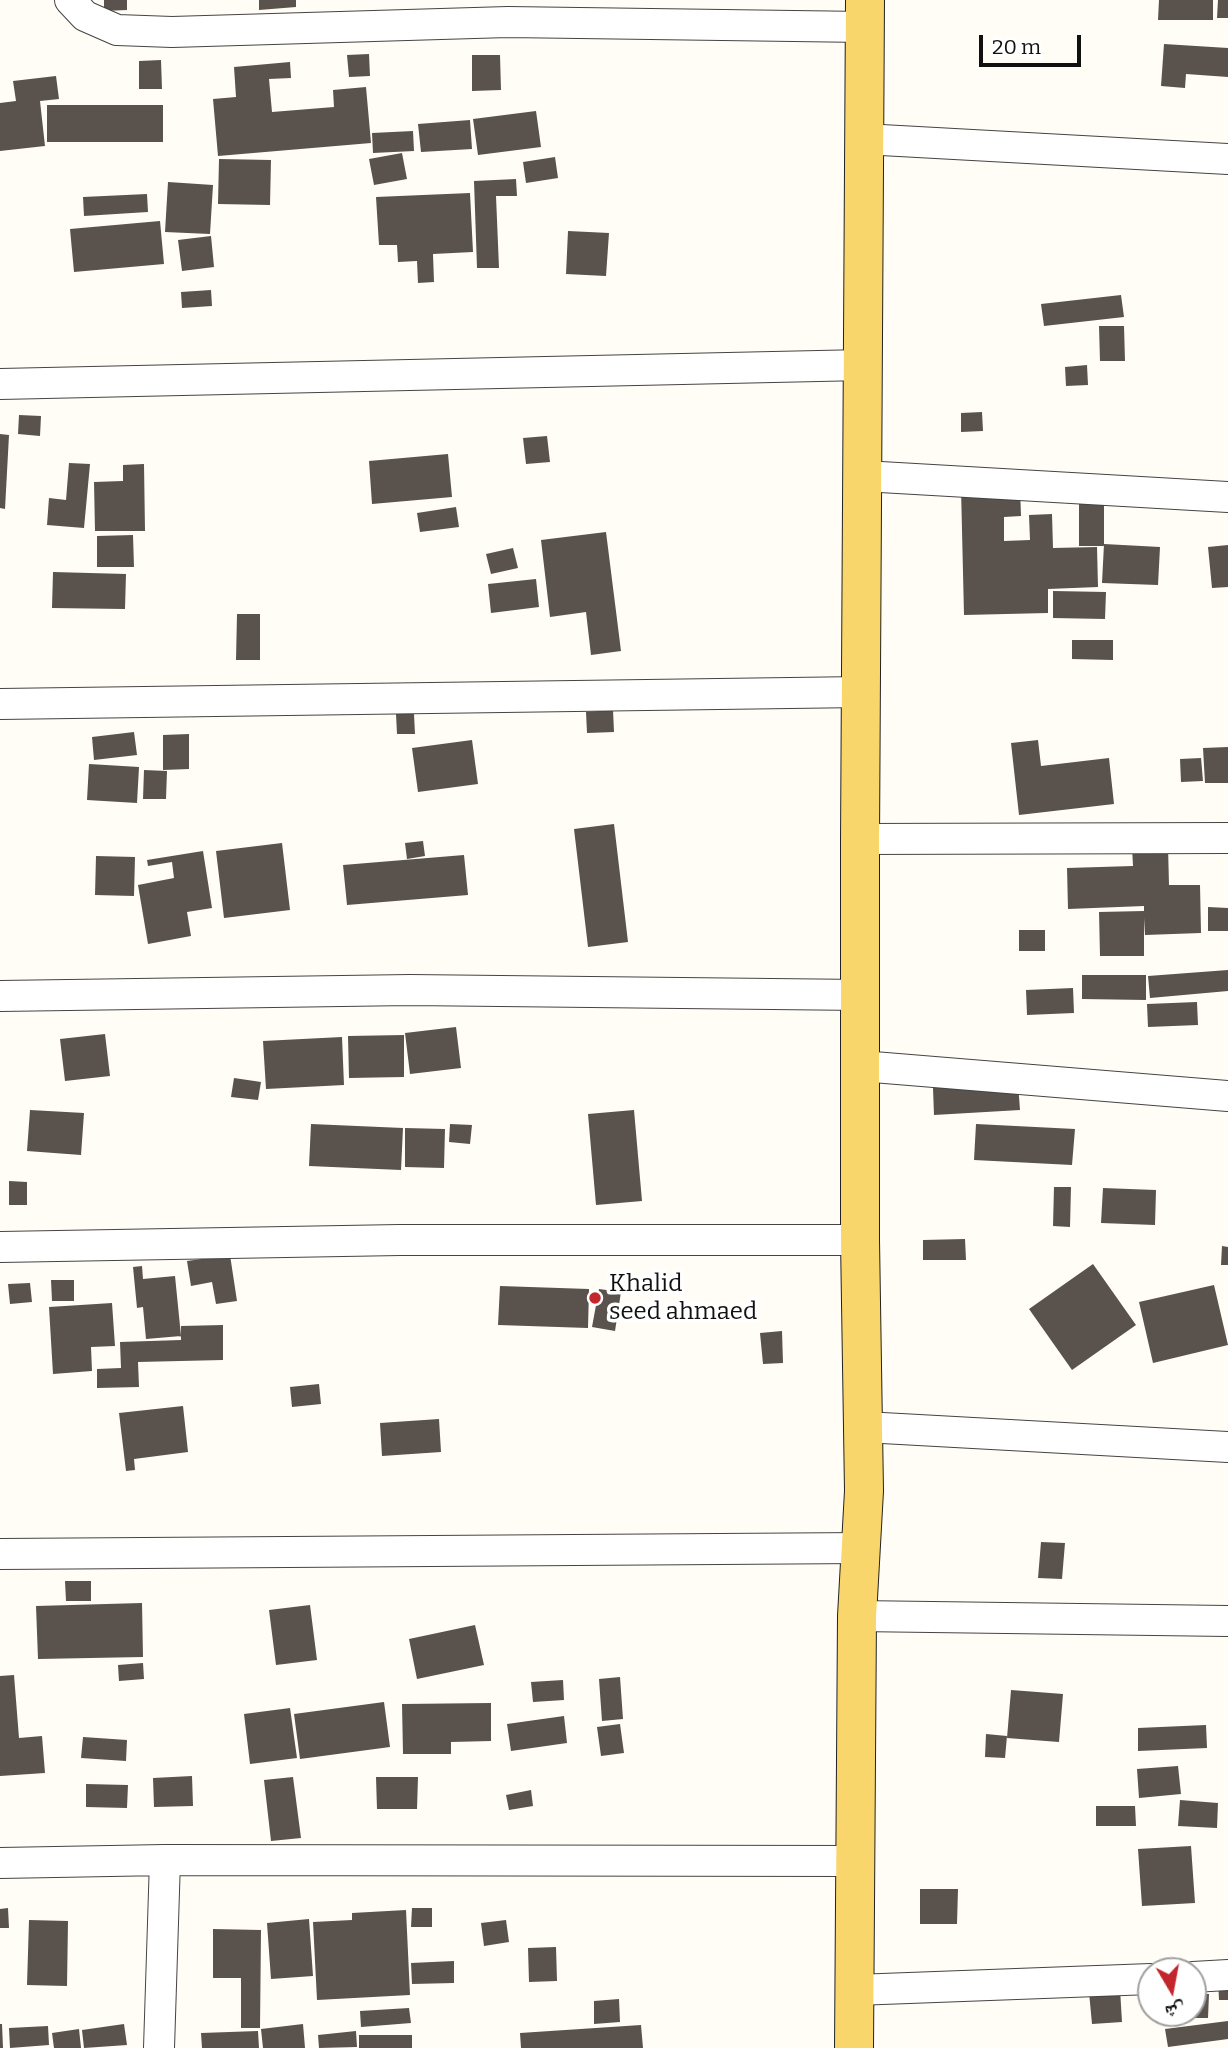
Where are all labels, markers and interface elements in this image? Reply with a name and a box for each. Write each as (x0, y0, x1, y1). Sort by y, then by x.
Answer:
scale bar (983, 21, 1084, 65)
text: 20 m (992, 34, 1041, 60)
place label: Khalid seed ahmaed (609, 1270, 757, 1326)
marker: Khalid seed ahmaed (587, 1290, 603, 1306)
north arrow (1137, 1957, 1207, 2027)
text: ش (1163, 1998, 1187, 2024)

